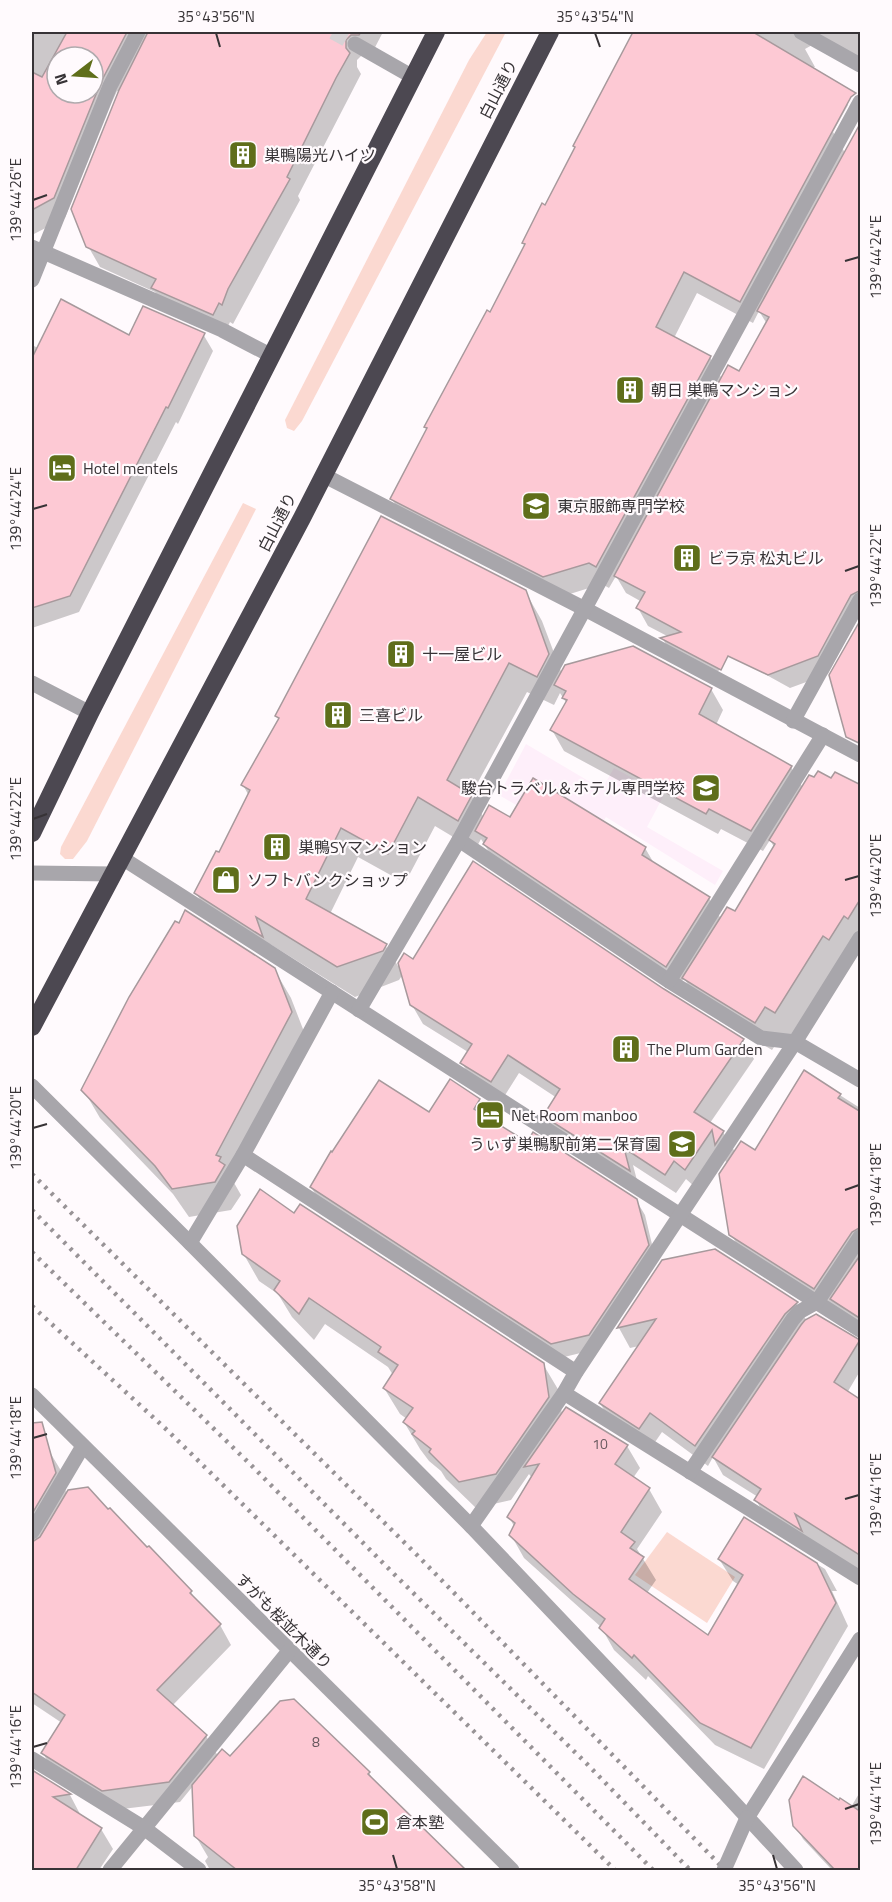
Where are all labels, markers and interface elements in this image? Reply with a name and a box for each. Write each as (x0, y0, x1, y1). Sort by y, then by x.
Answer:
text: 35°43'56"N (177, 5, 255, 28)
text: 35°43'54"N (556, 5, 634, 28)
north arrow (45, 45, 105, 105)
street label: 白山通り (473, 55, 523, 123)
text: N (48, 71, 74, 88)
building icon: 巣鴨陽光ハイツ (227, 139, 259, 171)
place label: 巣鴨陽光ハイツ (264, 143, 376, 167)
text: 139°44'26"E (4, 158, 27, 242)
text: 139°44'24"E (864, 215, 887, 299)
building icon: 朝日 巣鴨マンション (614, 374, 646, 406)
place label: 朝日 巣鴨マンション (651, 378, 799, 402)
hotel icon: Hotel mentels (46, 452, 78, 484)
place label: Hotel mentels (83, 456, 178, 480)
text: 139°44'24"E (4, 467, 27, 551)
street label: 白山通り (252, 488, 302, 556)
school or university icon: 東京服飾専門学校 (520, 490, 552, 522)
place label: 東京服飾専門学校 (557, 494, 685, 518)
text: 139°44'22"E (864, 524, 887, 608)
building icon: ビラ京 松丸ビル (671, 542, 703, 574)
place label: ビラ京 松丸ビル (708, 546, 824, 570)
building icon: 十一屋ビル (385, 638, 417, 670)
place label: 十一屋ビル (422, 642, 502, 666)
building icon: 三喜ビル (322, 699, 354, 731)
place label: 三喜ビル (359, 703, 423, 727)
school or university icon: 駿台トラベル＆ホテル専門学校 (690, 772, 722, 804)
place label: 駿台トラベル＆ホテル専門学校 (461, 776, 685, 800)
text: 139°44'22"E (4, 777, 27, 861)
building icon: 巣鴨SYマンション (261, 831, 293, 863)
text: 139°44'20"E (864, 834, 887, 918)
place label: 巣鴨SYマンション (298, 835, 427, 859)
shop icon: ソフトバンクショップ (210, 864, 242, 896)
place label: ソフトバンクショップ (247, 868, 408, 892)
building icon: The Plum Garden (610, 1033, 642, 1065)
place label: The Plum Garden (647, 1037, 763, 1061)
text: 139°44'20"E (4, 1086, 27, 1170)
hotel icon: Net Room manboo (474, 1099, 506, 1131)
place label: Net Room manboo (511, 1103, 638, 1127)
school or university icon: うぃず巣鴨駅前第二保育園 (666, 1128, 698, 1160)
place label: うぃず巣鴨駅前第二保育園 (469, 1132, 661, 1156)
text: 139°44'18"E (864, 1143, 887, 1227)
text: 139°44'18"E (4, 1396, 27, 1480)
house number: 10 (592, 1433, 608, 1454)
text: 139°44'16"E (864, 1453, 887, 1537)
street label: すがも桜並木通り (230, 1567, 338, 1675)
text: 139°44'16"E (4, 1705, 27, 1789)
house number: 8 (312, 1731, 320, 1752)
text: 139°44'14"E (864, 1762, 887, 1846)
sports icon: 倉本塾 (359, 1806, 391, 1838)
place label: 倉本塾 (396, 1810, 444, 1834)
text: 35°43'58"N (358, 1874, 436, 1897)
text: 35°43'56"N (738, 1874, 816, 1897)

